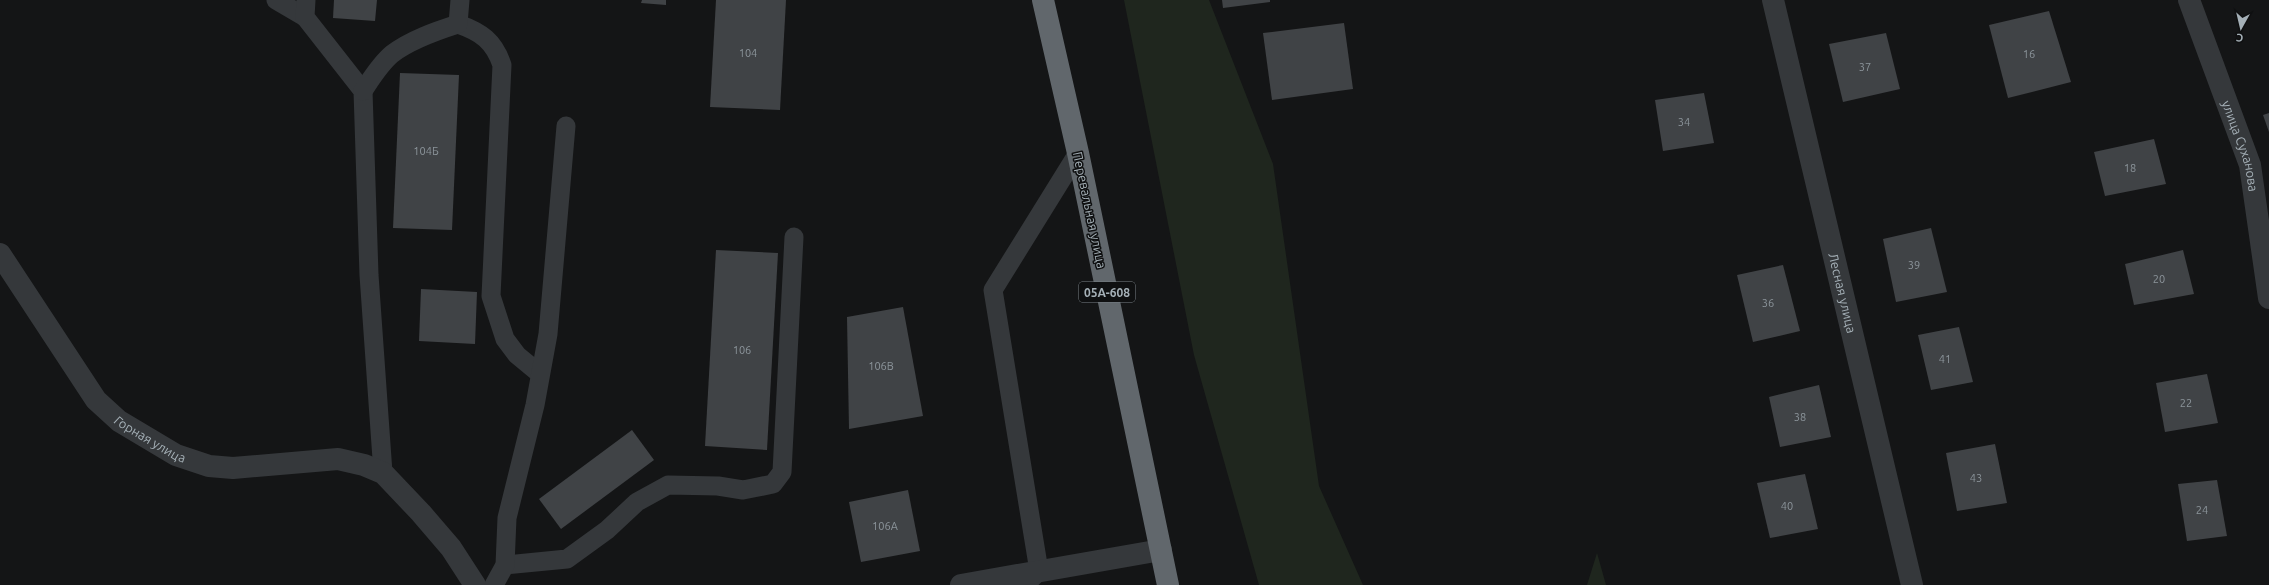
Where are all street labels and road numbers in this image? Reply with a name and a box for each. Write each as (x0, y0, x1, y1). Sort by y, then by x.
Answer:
street label: улица Суханова (2220, 98, 2261, 192)
street label: Перевальная улица (1071, 150, 1109, 270)
street label: Лесная улица (1826, 251, 1859, 334)
road number: 05А-608 (1079, 282, 1135, 302)
street label: Горная улица (111, 413, 188, 465)

